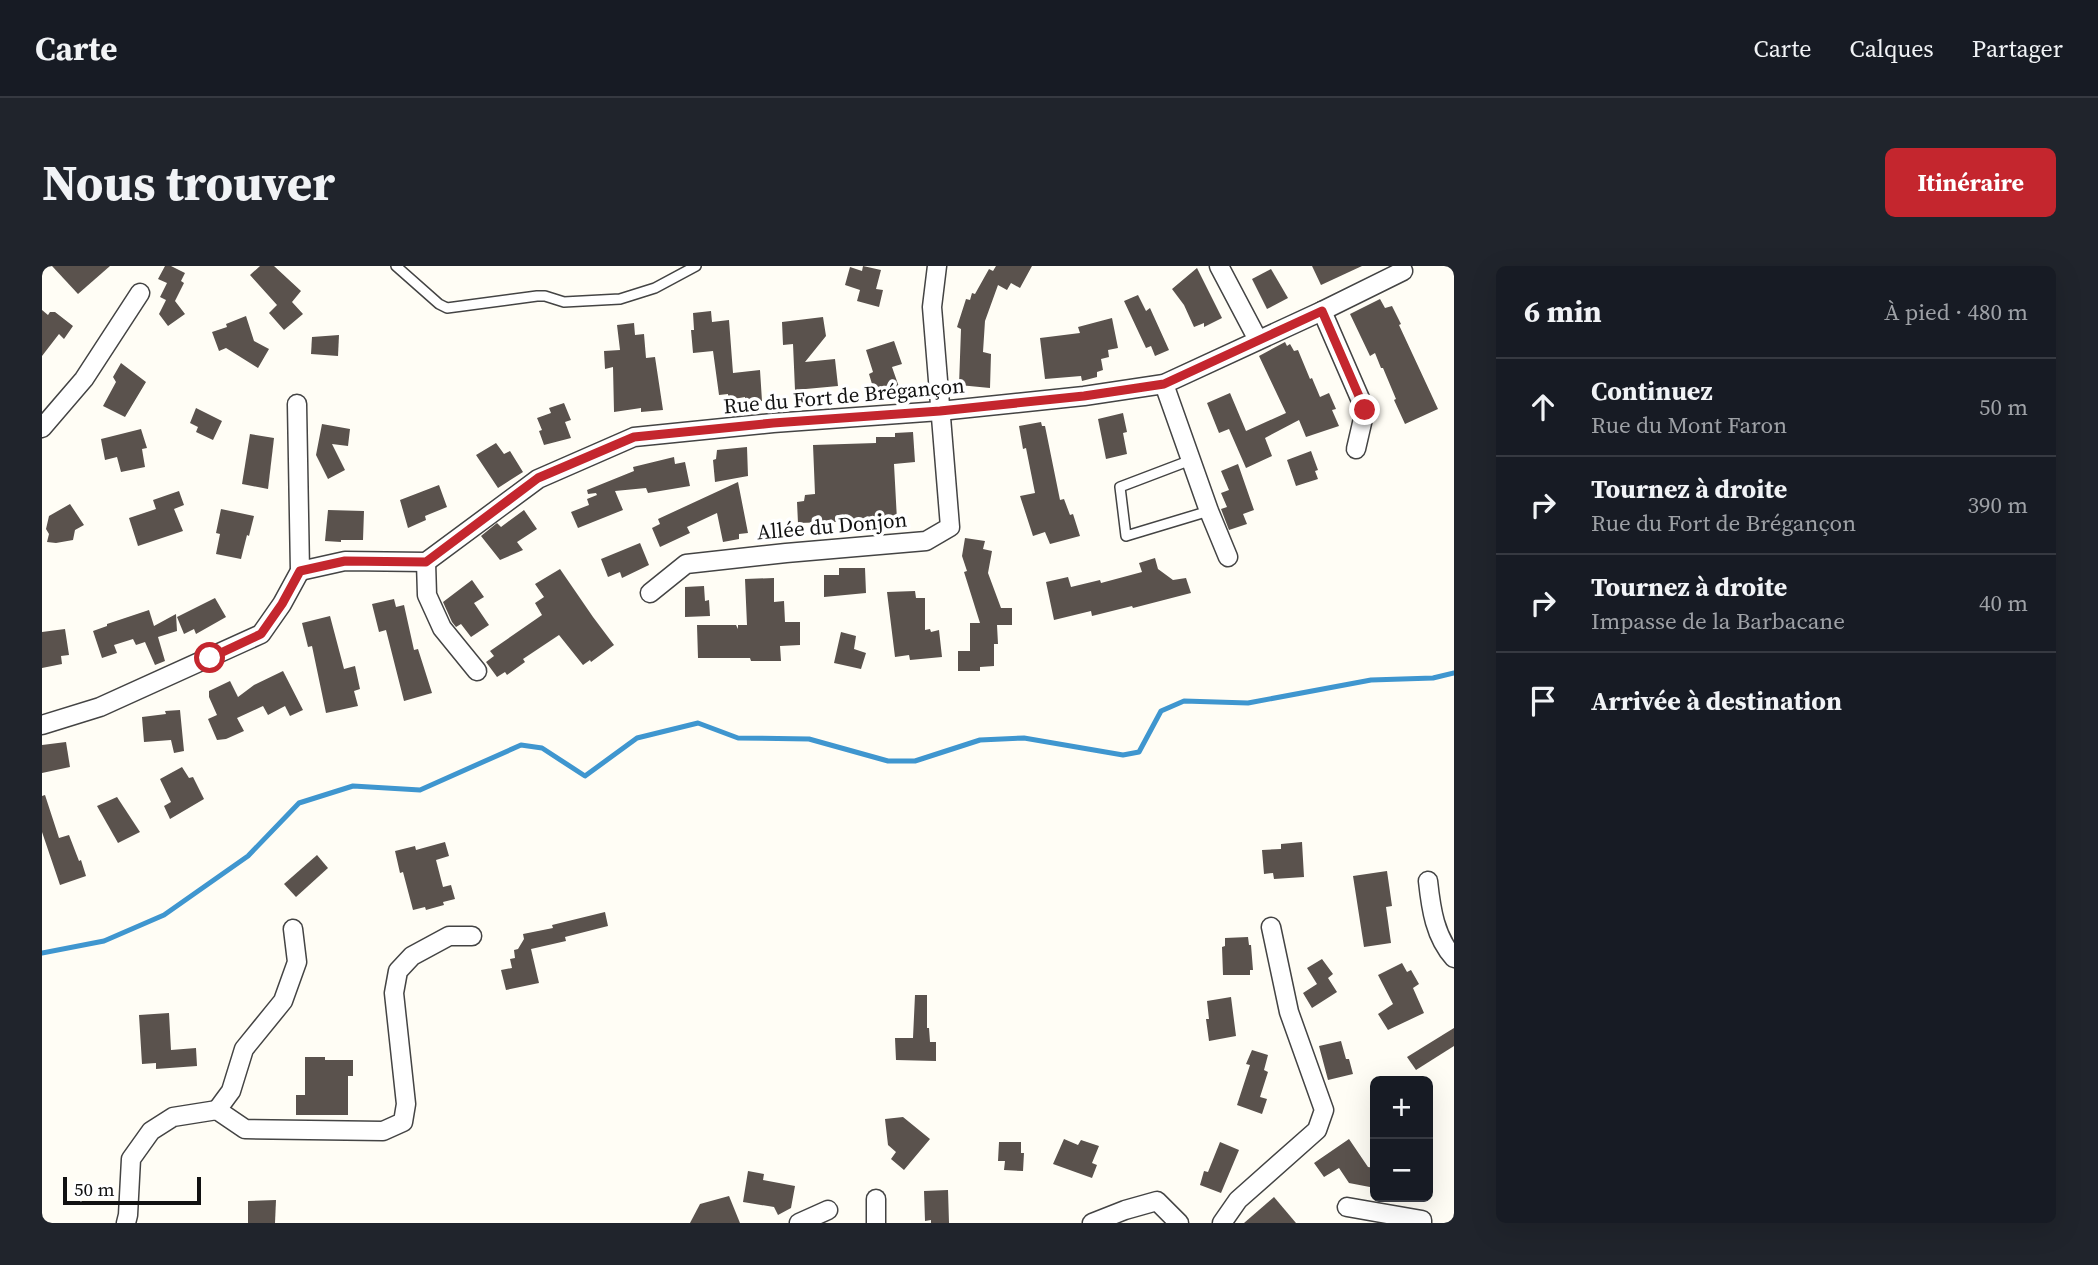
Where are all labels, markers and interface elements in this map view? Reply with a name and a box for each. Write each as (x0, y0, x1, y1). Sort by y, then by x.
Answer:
text: Carte (35, 26, 117, 71)
text: Carte (1754, 32, 1812, 65)
text: Calques (1850, 32, 1934, 65)
text: Partager (1972, 32, 2063, 65)
button: Itinéraire (1885, 148, 2056, 217)
text: Nous trouver (42, 149, 335, 216)
text: 6 min (1524, 291, 1602, 332)
text: À pied · 480 m (1884, 296, 2028, 328)
street label: Rue du Fort de Brégançon (722, 370, 966, 420)
text: Continuez (1591, 373, 1712, 409)
icon: ahead (1524, 388, 1562, 426)
text: 50 m (1979, 391, 2028, 423)
route end (1349, 394, 1380, 425)
text: Rue du Mont Faron (1591, 409, 1787, 441)
text: Tournez à droite (1591, 471, 1787, 507)
icon: right (1524, 486, 1562, 524)
text: 390 m (1967, 489, 2028, 521)
street label: Allée du Donjon (756, 504, 909, 547)
text: Rue du Fort de Brégançon (1591, 507, 1856, 539)
text: Tournez à droite (1591, 569, 1787, 605)
icon: right (1524, 584, 1562, 622)
text: 40 m (1979, 587, 2028, 619)
text: Impasse de la Barbacane (1591, 605, 1845, 637)
route start (194, 642, 225, 673)
icon: arrive (1524, 682, 1562, 720)
text: Arrivée à destination (1591, 683, 1842, 719)
map controls (1370, 1076, 1433, 1202)
button: + (1370, 1076, 1433, 1139)
button: − (1370, 1139, 1433, 1202)
scale bar (63, 1174, 201, 1206)
text: 50 m (74, 1176, 115, 1202)

